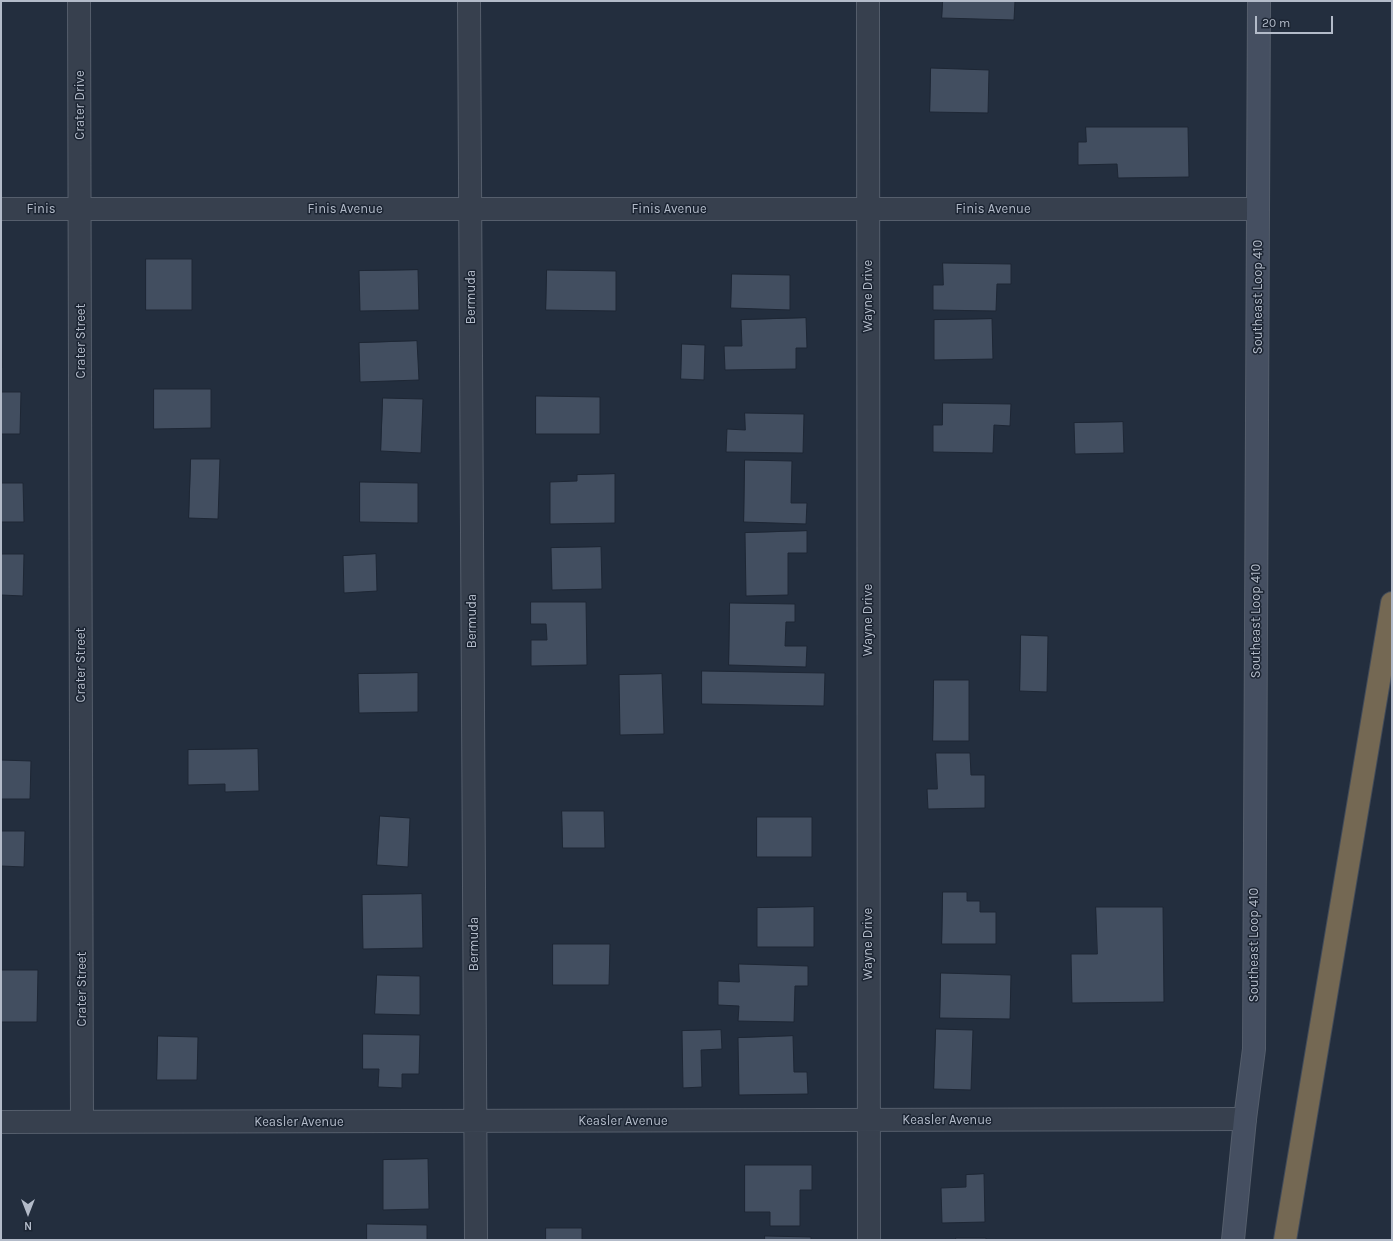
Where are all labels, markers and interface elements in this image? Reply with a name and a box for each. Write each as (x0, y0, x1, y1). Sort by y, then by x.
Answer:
scale bar (1257, 8, 1335, 34)
text: 20 m (1262, 16, 1290, 30)
street label: Crater Drive (72, 70, 88, 140)
street label: Finis (26, 201, 56, 217)
street label: Finis Avenue (307, 201, 383, 217)
street label: Finis Avenue (631, 201, 707, 217)
street label: Finis Avenue (955, 201, 1031, 217)
street label: Southeast Loop 410 (1250, 240, 1266, 354)
street label: Wayne Drive (860, 260, 876, 332)
street label: Bermuda (463, 270, 479, 324)
street label: Crater Street (73, 304, 89, 378)
street label: Southeast Loop 410 (1248, 564, 1264, 678)
street label: Wayne Drive (860, 584, 876, 656)
street label: Bermuda (464, 594, 480, 648)
street label: Crater Street (73, 628, 89, 702)
street label: Southeast Loop 410 (1246, 888, 1262, 1002)
street label: Wayne Drive (860, 908, 876, 980)
street label: Bermuda (466, 917, 482, 971)
street label: Crater Street (74, 952, 90, 1026)
street label: Keasler Avenue (902, 1112, 992, 1128)
street label: Keasler Avenue (578, 1113, 668, 1129)
street label: Keasler Avenue (254, 1114, 344, 1130)
north arrow (8, 1193, 48, 1233)
text: N (24, 1219, 32, 1232)

